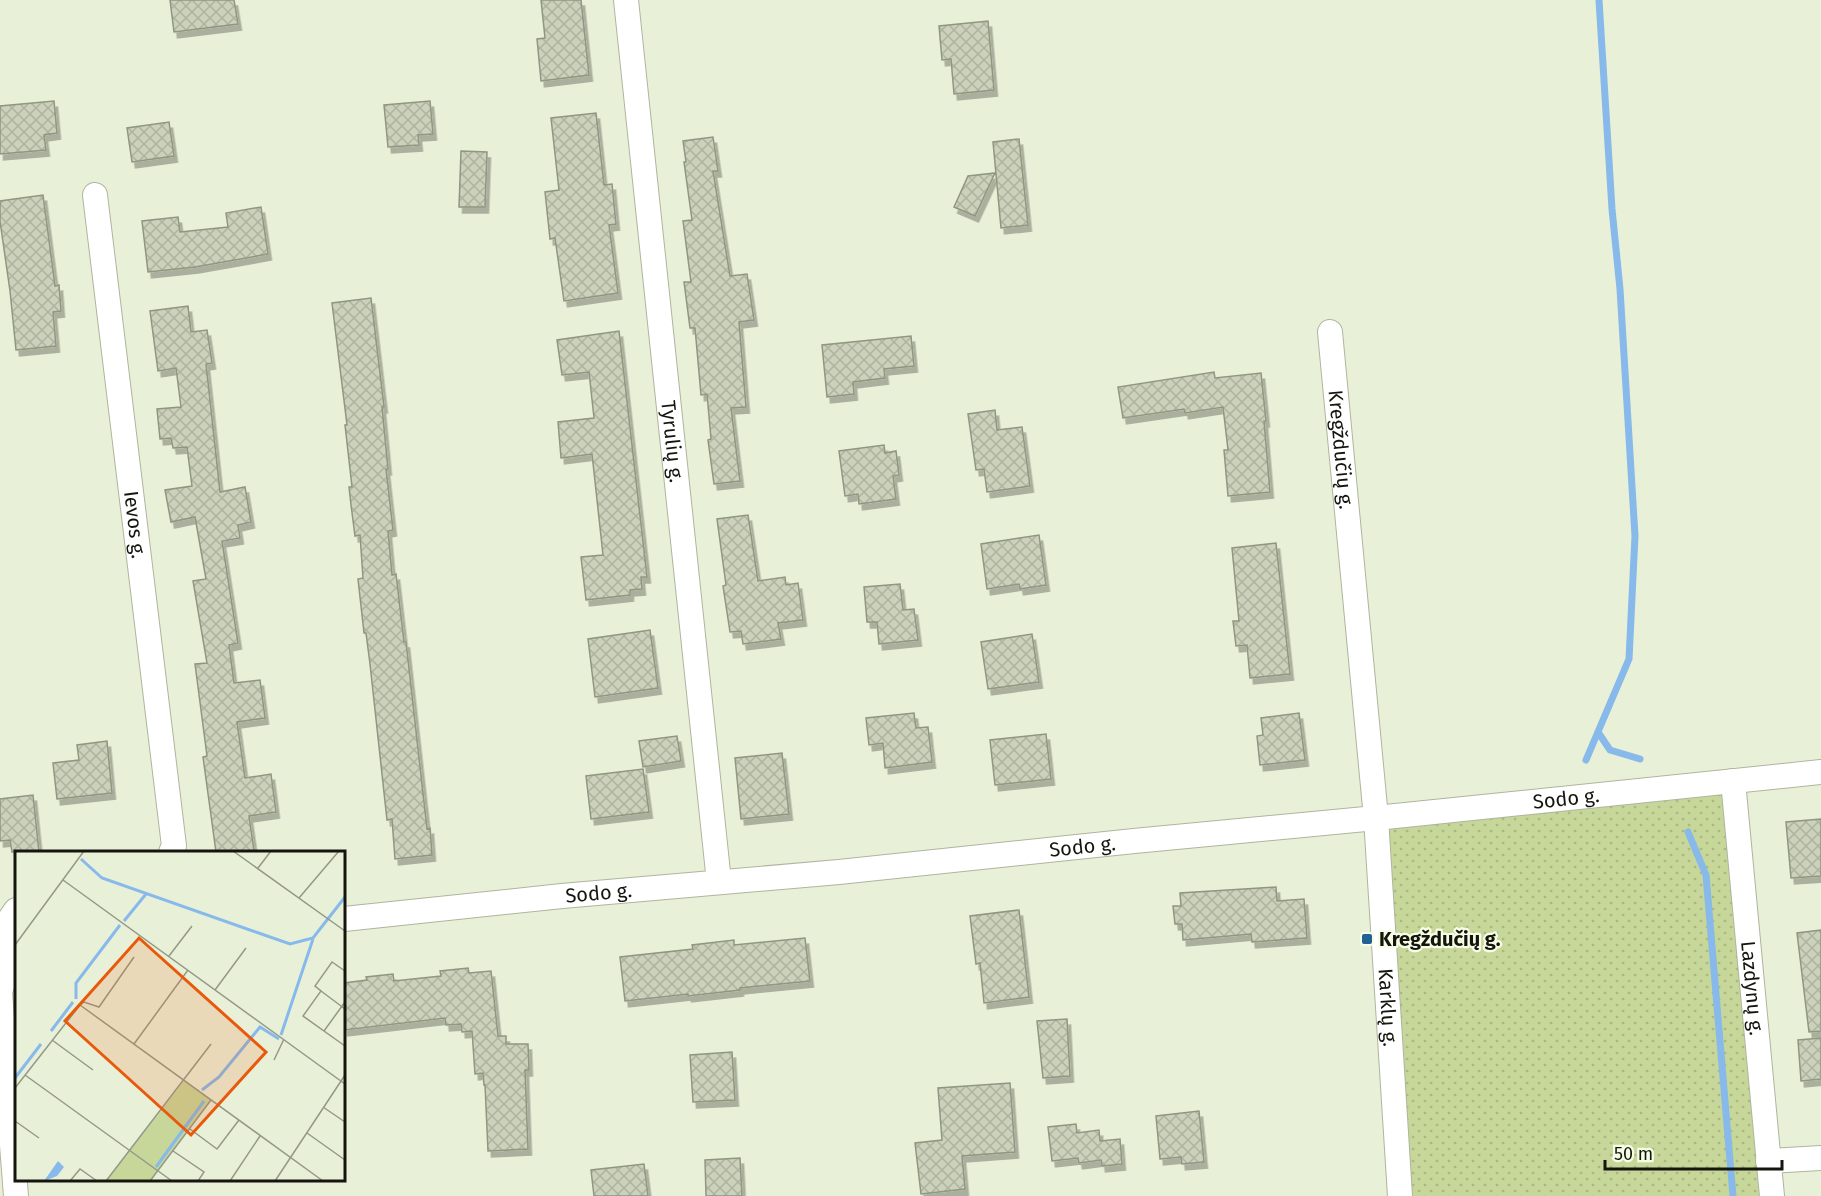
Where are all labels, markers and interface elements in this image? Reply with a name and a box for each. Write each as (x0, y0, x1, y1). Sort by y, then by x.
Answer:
street label: Kregždučių g. (1324, 389, 1359, 510)
street label: Tyrulių g. (656, 399, 689, 484)
street label: Ievos g. (119, 489, 151, 560)
street label: Sodo g. (1532, 783, 1600, 814)
street label: Sodo g. (1048, 831, 1117, 862)
inset map (15, 851, 345, 1181)
street label: Sodo g. (564, 878, 633, 908)
place label: Kregždučių g. (1379, 927, 1501, 951)
marker: Kregždučių g. (1360, 932, 1374, 946)
street label: Lazdynų g. (1736, 940, 1769, 1036)
street label: Karklų g. (1374, 967, 1402, 1047)
scale bar (1605, 1133, 1782, 1171)
text: 50 m (1614, 1143, 1653, 1165)

